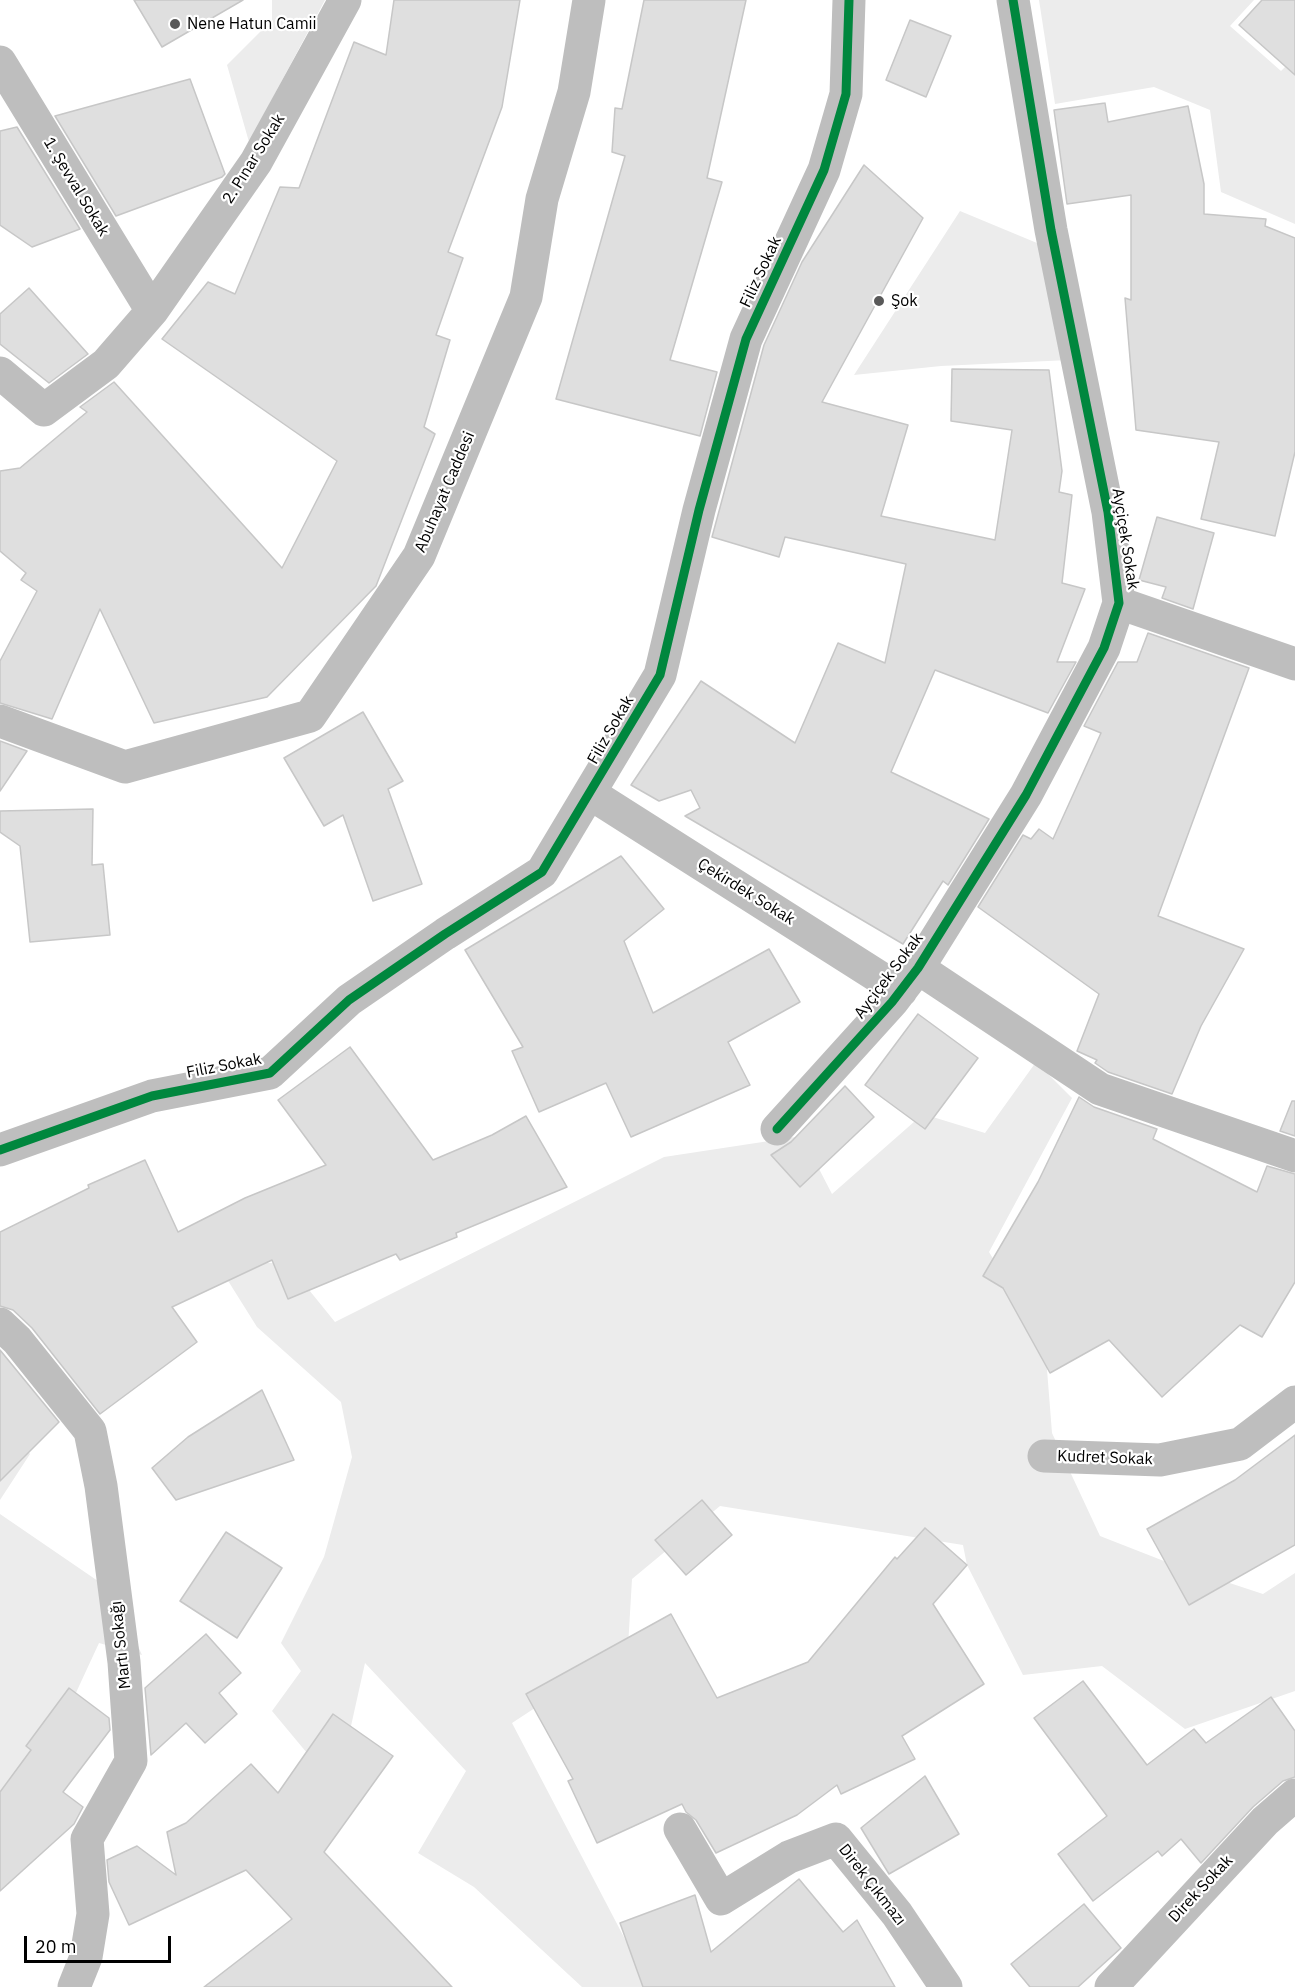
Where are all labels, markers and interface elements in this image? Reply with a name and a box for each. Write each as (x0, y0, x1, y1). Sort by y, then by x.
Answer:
place label: Nene Hatun Camii (187, 14, 317, 34)
marker: Nene Hatun Camii (168, 17, 182, 31)
street label: 2. Pınar Sokak (219, 111, 289, 207)
street label: 1. Şevval Sokak (39, 134, 113, 240)
street label: Filiz Sokak (736, 233, 786, 311)
place label: Şok (891, 291, 918, 311)
marker: Şok (872, 294, 886, 308)
street label: Abuhayat Caddesi (411, 429, 479, 555)
street label: Ayçiçek Sokak (1108, 487, 1142, 591)
street label: Filiz Sokak (584, 692, 638, 768)
street label: Çekirdek Sokak (694, 855, 798, 929)
street label: Ayçiçek Sokak (850, 929, 928, 1023)
street label: Filiz Sokak (185, 1049, 263, 1083)
street label: Kudret Sokak (1057, 1447, 1153, 1469)
street label: Martı Sokağı (107, 1600, 135, 1690)
street label: Direk Çıkmazı (834, 1841, 910, 1929)
street label: Direk Sokak (1165, 1851, 1237, 1927)
scale bar (27, 1924, 174, 1962)
text: 20 m (35, 1935, 77, 1958)

